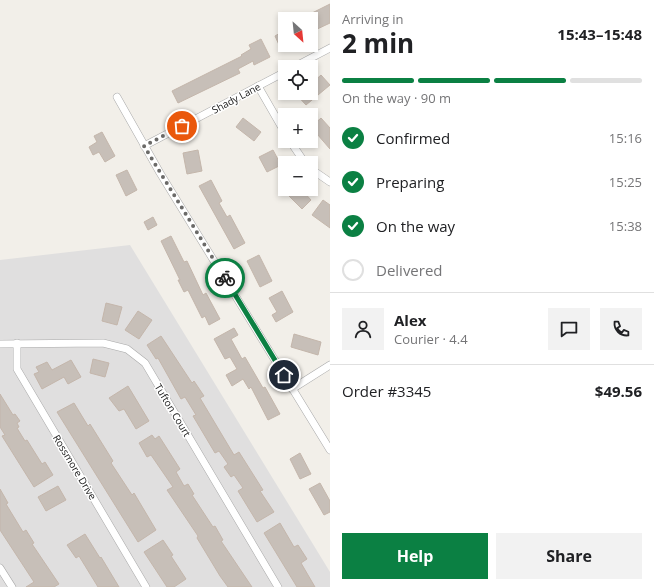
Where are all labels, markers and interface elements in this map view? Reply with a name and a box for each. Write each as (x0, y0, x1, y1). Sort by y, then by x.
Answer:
text: Arriving in (342, 10, 404, 28)
north arrow (278, 12, 318, 52)
map controls (278, 12, 318, 196)
text: 15:43–15:48 (557, 24, 642, 44)
text: 2 min (342, 25, 414, 61)
button: locate (278, 60, 318, 100)
street label: Shady Lane (209, 79, 263, 117)
text: On the way · 90 m (342, 89, 451, 107)
button: + (278, 108, 318, 148)
pin (165, 109, 199, 143)
icon: bag (171, 115, 193, 137)
icon: check (342, 127, 364, 149)
text: Confirmed (376, 128, 450, 148)
text: 15:16 (609, 129, 642, 147)
button: − (278, 156, 318, 196)
icon: check (342, 171, 364, 193)
text: Preparing (376, 172, 444, 192)
text: 15:25 (609, 173, 642, 191)
icon: check (342, 215, 364, 237)
text: On the way (376, 216, 455, 236)
text: 15:38 (609, 217, 642, 235)
courier (205, 258, 245, 298)
text: Delivered (376, 260, 443, 280)
icon: bike (214, 267, 236, 289)
button: person (342, 308, 384, 350)
button: chat (548, 308, 590, 350)
button: phone (600, 308, 642, 350)
text: Alex (394, 310, 426, 330)
text: Courier · 4.4 (394, 330, 468, 348)
pin (267, 358, 301, 392)
icon: home (273, 364, 295, 386)
street label: Tufton Court (152, 381, 195, 439)
text: Order #3345 (342, 381, 431, 401)
text: $49.56 (595, 381, 642, 401)
street label: Rossmore Drive (50, 432, 100, 503)
button: Help (342, 533, 488, 579)
button: Share (496, 533, 642, 579)

